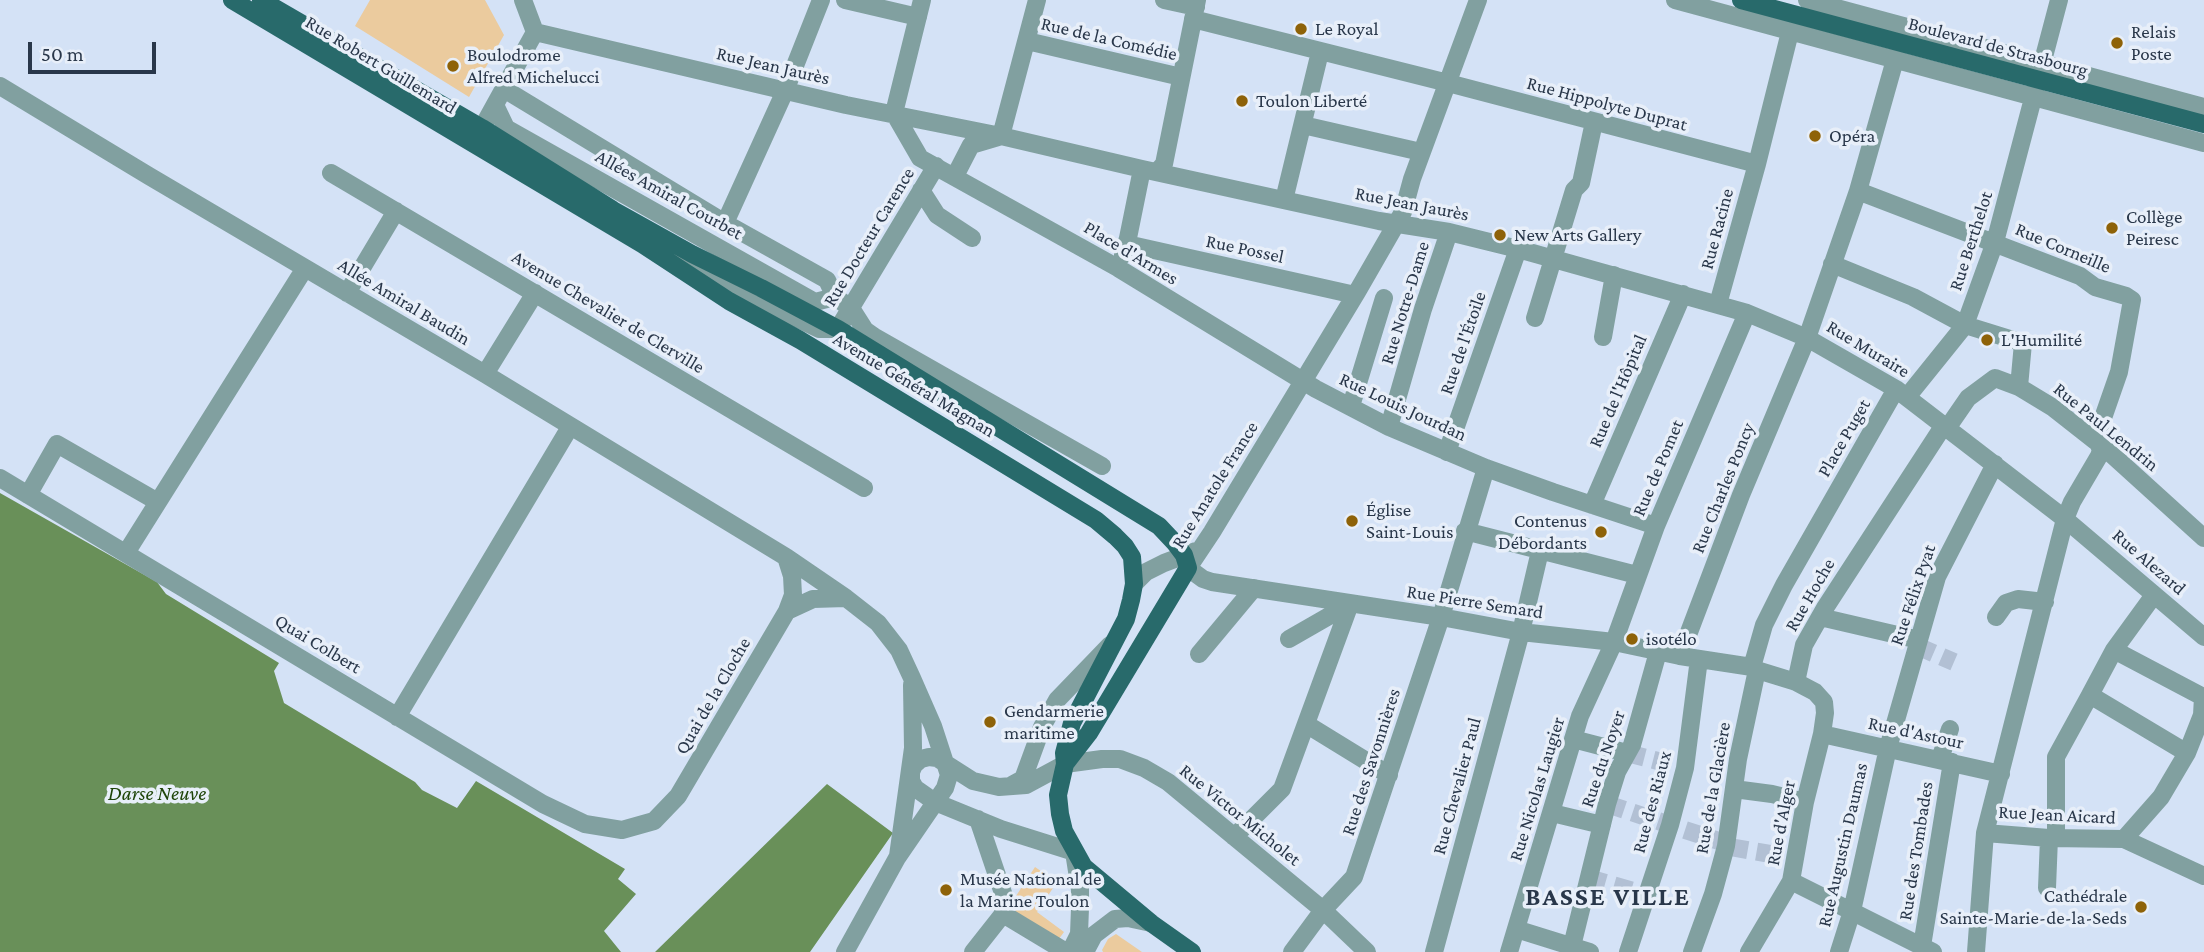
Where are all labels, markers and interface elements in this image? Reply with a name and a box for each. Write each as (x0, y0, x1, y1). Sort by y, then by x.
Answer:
street label: Rue Robert Guillemard (301, 11, 461, 119)
street label: Rue de la Comédie (1039, 12, 1179, 66)
street label: Boulevard de Strasbourg (1906, 12, 2090, 82)
place label: Le Royal (1315, 18, 1378, 40)
marker: Le Royal (1293, 21, 1309, 37)
place label: Relais Poste (2131, 21, 2176, 65)
scale bar (32, 28, 159, 72)
marker: Relais Poste (2109, 35, 2125, 51)
text: 50 m (41, 42, 84, 66)
street label: Rue Jean Jaurès (714, 42, 832, 90)
place label: Boulodrome Alfred Michelucci (467, 44, 599, 88)
marker: Boulodrome Alfred Michelucci (445, 58, 461, 74)
street label: Rue Hippolyte Duprat (1524, 72, 1690, 136)
place label: Toulon Liberté (1256, 90, 1367, 112)
marker: Toulon Liberté (1234, 93, 1250, 109)
place label: Opéra (1829, 125, 1875, 147)
marker: Opéra (1807, 128, 1823, 144)
street label: Allées Amiral Courbet (591, 145, 747, 245)
street label: Rue Docteur Carence (819, 163, 919, 311)
street label: Rue Jean Jaurès (1353, 182, 1471, 226)
street label: Rue Racine (1695, 186, 1739, 272)
street label: Rue Berthelot (1944, 188, 1998, 294)
place label: Collège Peiresc (2126, 206, 2182, 250)
street label: Place d'Armes (1080, 216, 1182, 290)
street label: Rue Corneille (2012, 218, 2114, 278)
marker: Collège Peiresc (2104, 220, 2120, 236)
place label: New Arts Gallery (1514, 224, 1642, 246)
marker: New Arts Gallery (1492, 227, 1508, 243)
street label: Rue Possel (1204, 230, 1286, 268)
street label: Rue Notre-Dame (1375, 239, 1435, 367)
street label: Avenue Chevalier de Clerville (508, 245, 708, 379)
street label: Allée Amiral Baudin (334, 254, 474, 350)
street label: Rue de l'Étoile (1435, 288, 1491, 398)
street label: Rue Muraire (1822, 315, 1914, 383)
street label: Avenue Général Magnan (829, 328, 999, 442)
place label: L'Humilité (2001, 329, 2082, 351)
street label: Rue de l'Hôpital (1584, 331, 1652, 451)
marker: L'Humilité (1979, 332, 1995, 348)
street label: Rue Louis Jourdan (1336, 368, 1470, 446)
street label: Rue Paul Lendrin (2049, 378, 2163, 476)
street label: Place Puget (1813, 395, 1875, 481)
street label: Rue de Pomet (1627, 416, 1689, 520)
street label: Rue Anatole France (1167, 417, 1263, 553)
street label: Rue Charles Poncy (1686, 419, 1760, 557)
place label: Église Saint-Louis (1366, 499, 1453, 543)
place label: Contenus Débordants (1498, 510, 1587, 554)
marker: Église Saint-Louis (1344, 513, 1360, 529)
marker: Contenus Débordants (1593, 524, 1609, 540)
street label: Rue Alezard (2108, 524, 2190, 600)
street label: Rue Félix Pyat (1885, 542, 1941, 648)
street label: Rue Hoche (1780, 554, 1840, 636)
street label: Rue Pierre Semard (1405, 580, 1545, 624)
street label: Quai Colbert (271, 609, 365, 679)
place label: isotélo (1646, 628, 1697, 650)
marker: isotélo (1624, 631, 1640, 647)
street label: Quai de la Cloche (670, 633, 756, 759)
street label: Rue des Savonnières (1336, 686, 1406, 838)
place label: Gendarmerie maritime (1004, 700, 1104, 744)
street label: Rue du Noyer (1576, 707, 1630, 811)
street label: Rue d'Astour (1866, 712, 1966, 754)
marker: Gendarmerie maritime (982, 714, 998, 730)
street label: Rue Nicolas Laugier (1504, 714, 1570, 864)
street label: Rue Chevalier Paul (1428, 715, 1486, 857)
street label: Rue de la Glacière (1690, 720, 1736, 856)
street label: Rue des Riaux (1627, 748, 1677, 856)
street label: Rue Victor Micholet (1175, 759, 1305, 871)
street label: Rue Augustin Daumas (1813, 761, 1873, 929)
street label: Rue d'Alger (1762, 778, 1800, 868)
street label: Rue des Tombades (1894, 780, 1938, 922)
water label: Darse Neuve (108, 781, 206, 807)
street label: Rue Jean Aicard (1998, 801, 2116, 829)
place label: Musée National de la Marine Toulon (960, 868, 1101, 912)
district label: BASSE VILLE (1527, 881, 1689, 913)
marker: Musée National de la Marine Toulon (938, 882, 954, 898)
place label: Cathédrale Sainte-Marie-de-la-Seds (1940, 885, 2127, 929)
marker: Cathédrale Sainte-Marie-de-la-Seds (2133, 899, 2149, 915)

